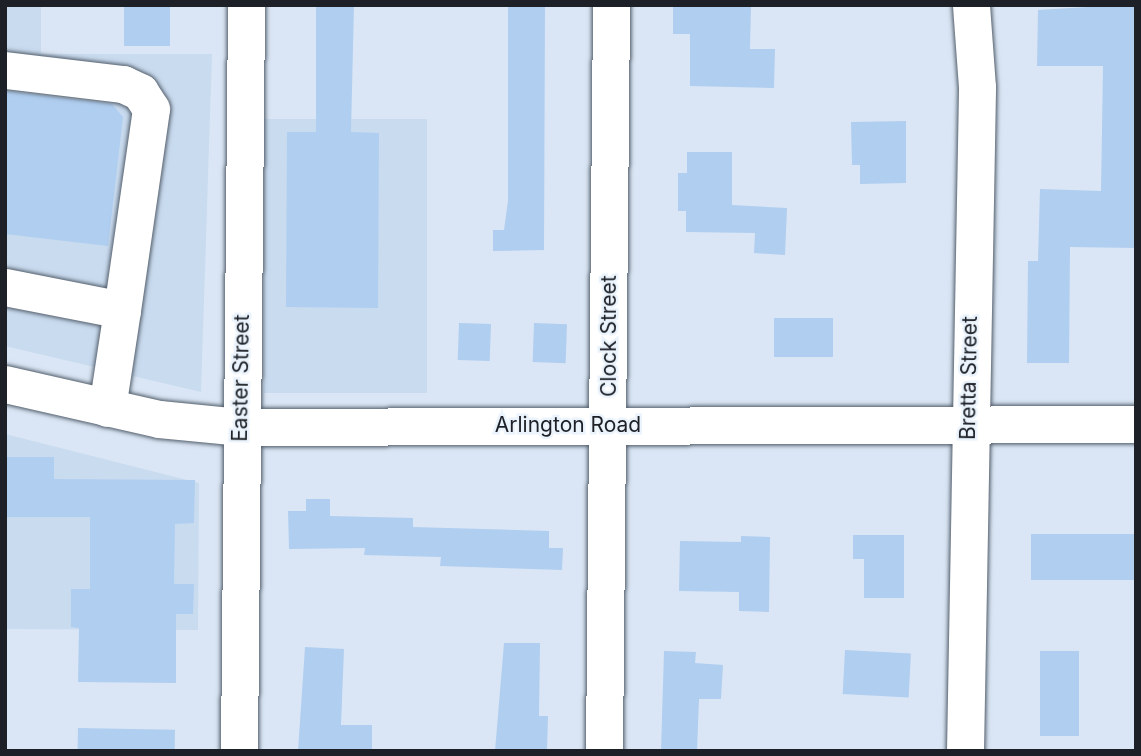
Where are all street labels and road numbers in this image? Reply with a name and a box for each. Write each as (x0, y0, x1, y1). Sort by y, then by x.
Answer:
street label: Clock Street (596, 275, 622, 397)
street label: Easter Street (227, 314, 255, 442)
street label: Bretta Street (955, 316, 983, 440)
street label: Arlington Road (495, 412, 641, 438)

